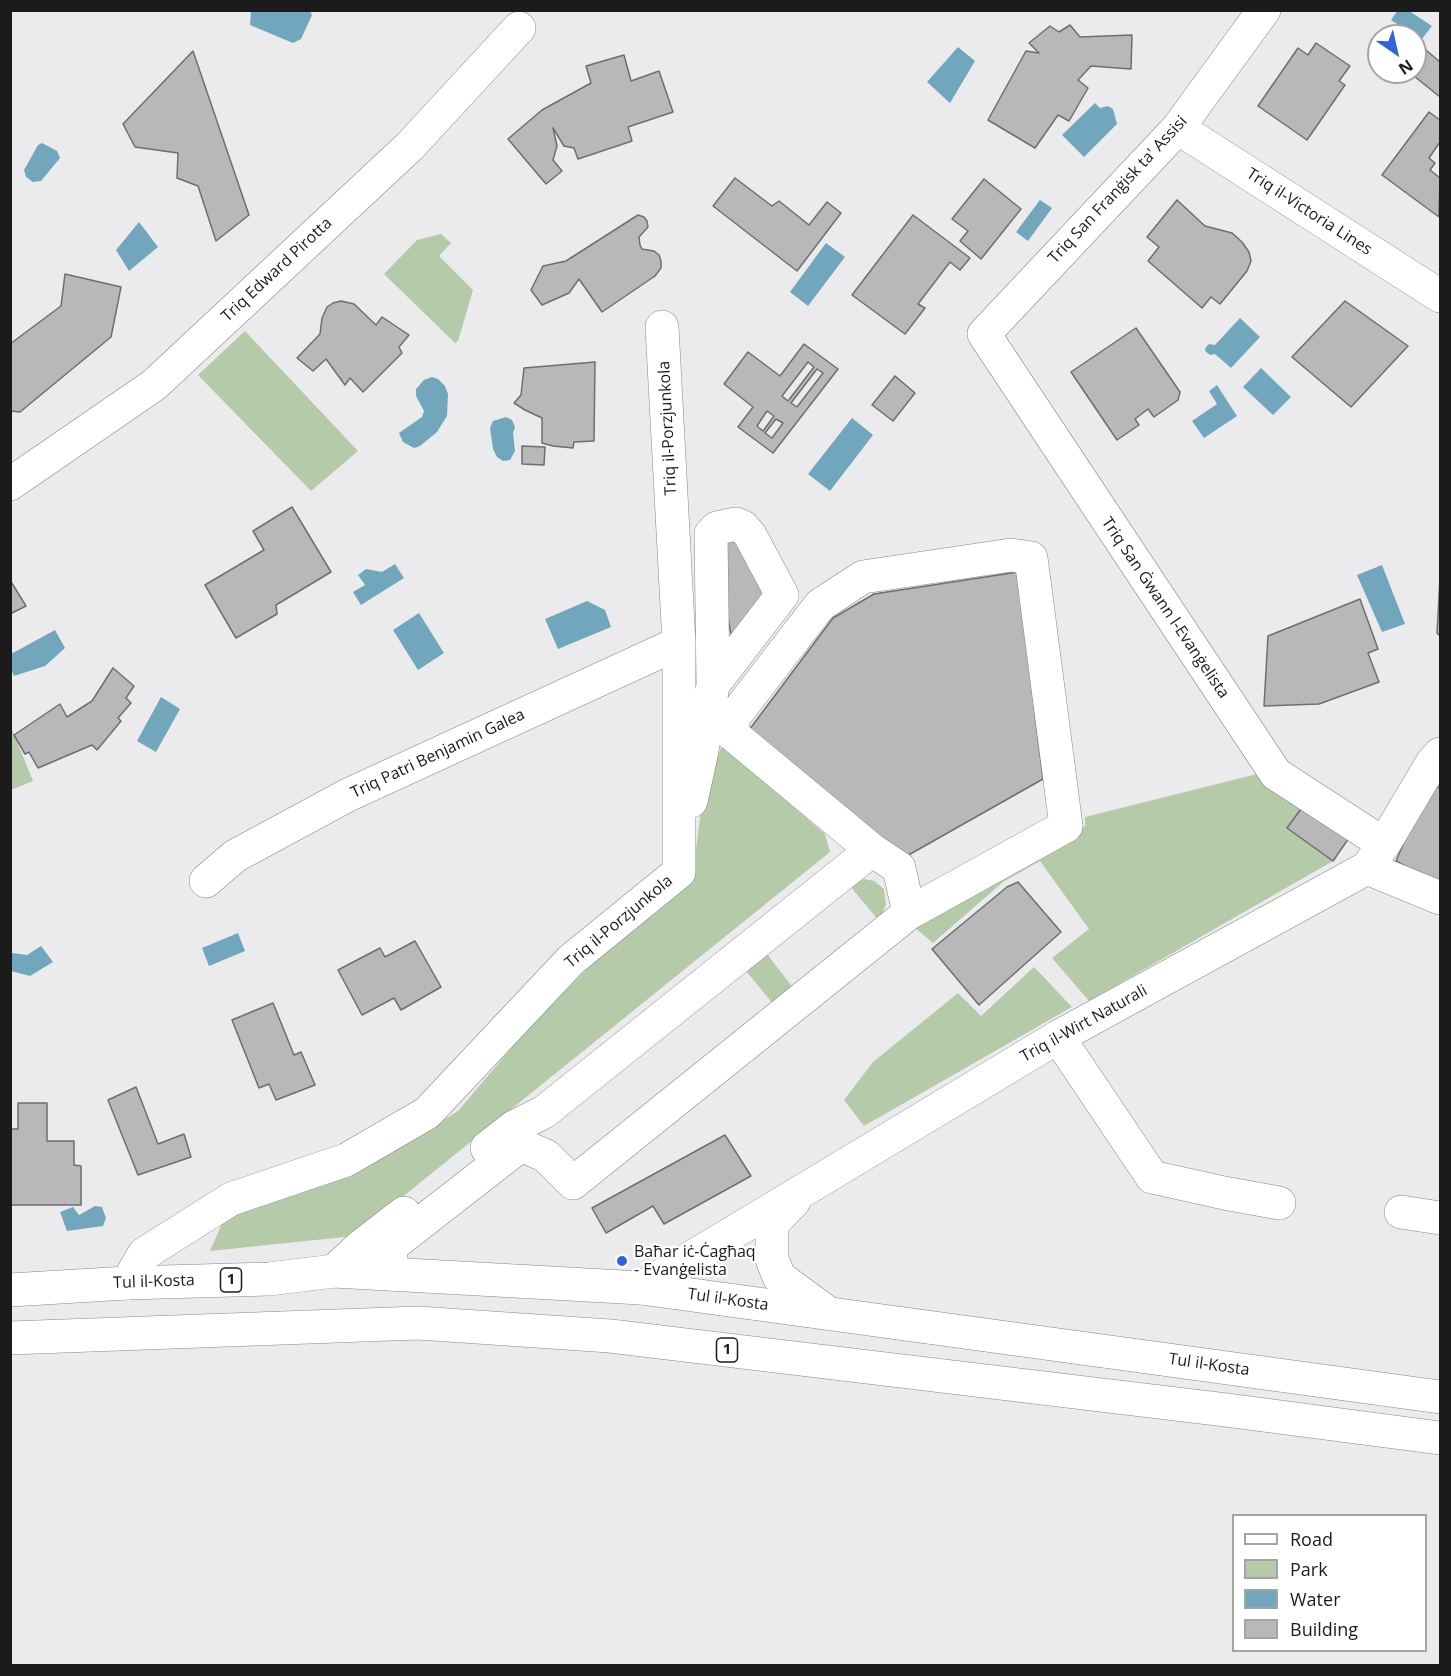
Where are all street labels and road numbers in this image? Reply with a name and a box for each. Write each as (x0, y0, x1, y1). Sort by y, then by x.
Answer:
street label: Triq San Franġisk ta' Assisi (1045, 112, 1191, 268)
street label: Triq il-Victoria Lines (1243, 164, 1375, 260)
street label: Triq Edward Pirotta (218, 214, 336, 326)
street label: Triq il-Porzjunkola (655, 360, 681, 496)
street label: Triq San Ġwann l-Evanġelista (1097, 514, 1233, 702)
street label: Triq Patri Benjamin Galea (348, 705, 528, 803)
street label: Triq il-Porzjunkola (561, 871, 677, 973)
street label: Triq il-Wirt Naturali (1017, 981, 1151, 1067)
road number: 1 (220, 1268, 242, 1292)
street label: Tul il-Kosta (113, 1271, 195, 1293)
street label: Tul il-Kosta (686, 1285, 770, 1315)
road number: 1 (716, 1338, 738, 1362)
street label: Tul il-Kosta (1167, 1350, 1251, 1380)

